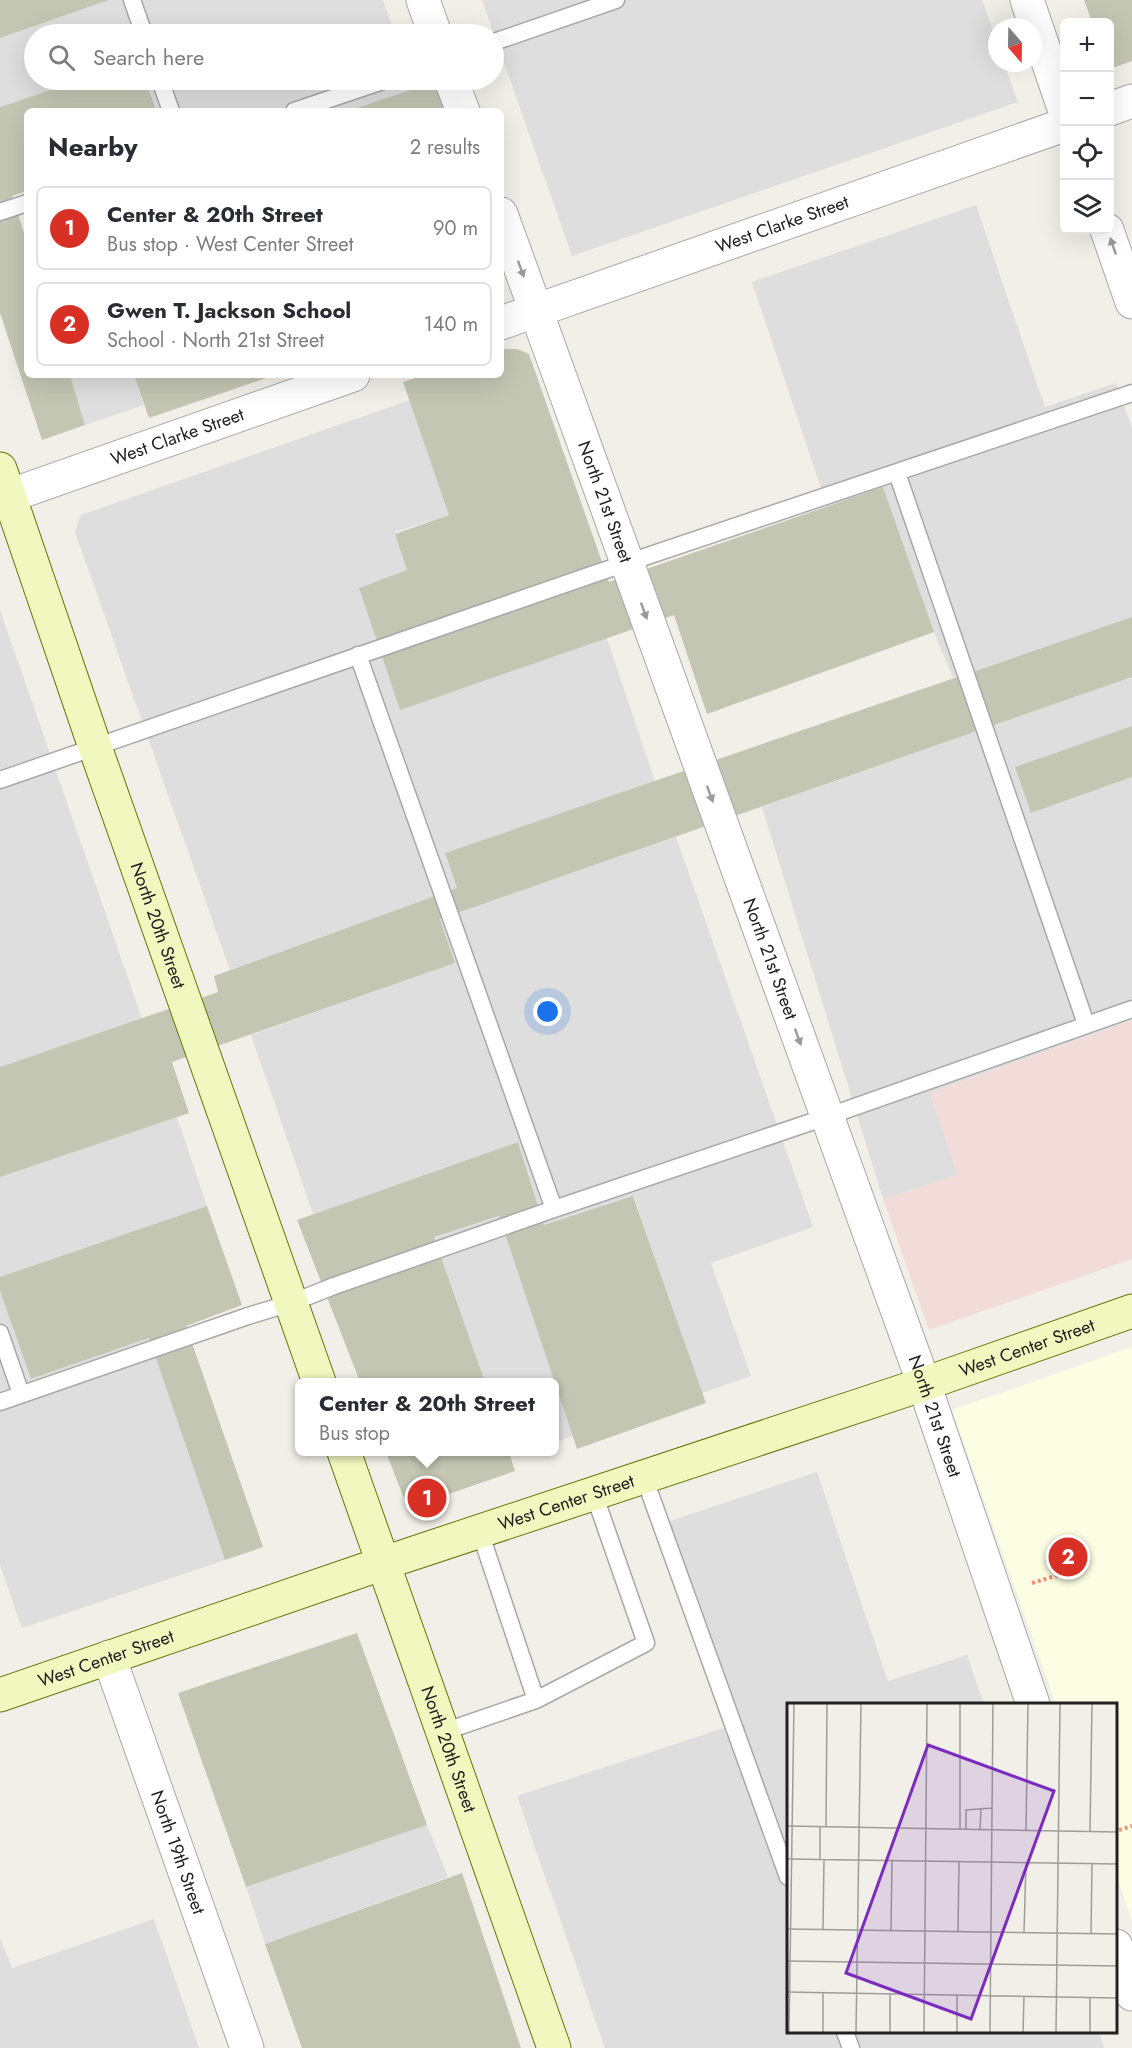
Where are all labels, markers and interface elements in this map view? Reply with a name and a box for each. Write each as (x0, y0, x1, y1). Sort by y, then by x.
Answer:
north arrow (988, 18, 1042, 72)
map controls (1060, 18, 1114, 234)
button: + (1060, 18, 1114, 72)
search box (24, 24, 504, 90)
icon: search (45, 41, 78, 74)
text: Search here (93, 41, 204, 73)
button: − (1060, 72, 1114, 126)
button: locate (1060, 126, 1114, 180)
text: Nearby (48, 128, 137, 166)
text: 2 results (410, 133, 480, 162)
button: layers (1060, 180, 1114, 234)
street label: West Clarke Street (712, 189, 853, 260)
text: Center & 20th Street (107, 198, 323, 230)
text: 1 (64, 214, 75, 243)
text: 90 m (433, 214, 478, 243)
text: Bus stop · West Center Street (107, 230, 353, 259)
one-way arrow (1107, 237, 1117, 255)
one-way arrow (517, 260, 527, 278)
text: Gwen T. Jackson School (107, 294, 351, 326)
text: 2 (63, 310, 76, 339)
text: 140 m (424, 310, 478, 339)
text: School · North 21st Street (107, 326, 324, 355)
street label: West Clarke Street (107, 401, 248, 472)
street label: North 21st Street (571, 437, 639, 567)
one-way arrow (639, 602, 649, 620)
one-way arrow (705, 785, 715, 803)
street label: North 20th Street (124, 859, 192, 993)
street label: North 21st Street (736, 894, 804, 1024)
your location (533, 997, 562, 1026)
one-way arrow (793, 1028, 803, 1046)
street label: West Center Street (956, 1312, 1099, 1384)
street label: North 21st Street (902, 1351, 968, 1481)
popup (295, 1378, 559, 1456)
text: Center & 20th Street (319, 1387, 535, 1419)
text: Bus stop (319, 1419, 390, 1448)
street label: West Center Street (495, 1468, 638, 1537)
pin: 1 (408, 1476, 446, 1520)
pin: 2 (1048, 1534, 1088, 1580)
street label: West Center Street (35, 1623, 178, 1694)
street label: North 20th Street (414, 1682, 483, 1816)
inset map (787, 1703, 1117, 2033)
street label: North 19th Street (144, 1787, 212, 1918)

